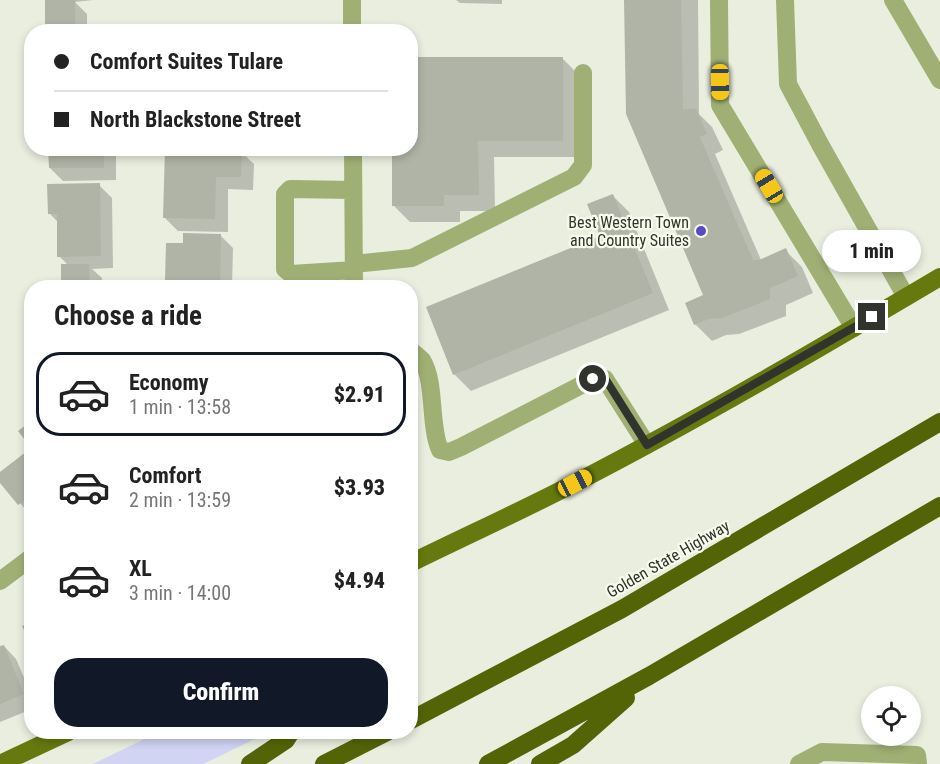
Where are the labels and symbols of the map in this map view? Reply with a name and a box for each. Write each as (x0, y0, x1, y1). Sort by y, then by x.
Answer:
car (711, 64, 729, 100)
car (752, 166, 786, 206)
place label: Best Western Town and Country Suites (568, 213, 689, 250)
marker: Best Western Town and Country Suites (694, 224, 708, 238)
callout: 1 min (822, 230, 922, 272)
route end (858, 303, 885, 330)
route start (579, 365, 606, 392)
car (555, 467, 595, 499)
street label: Golden State Highway (603, 516, 733, 602)

